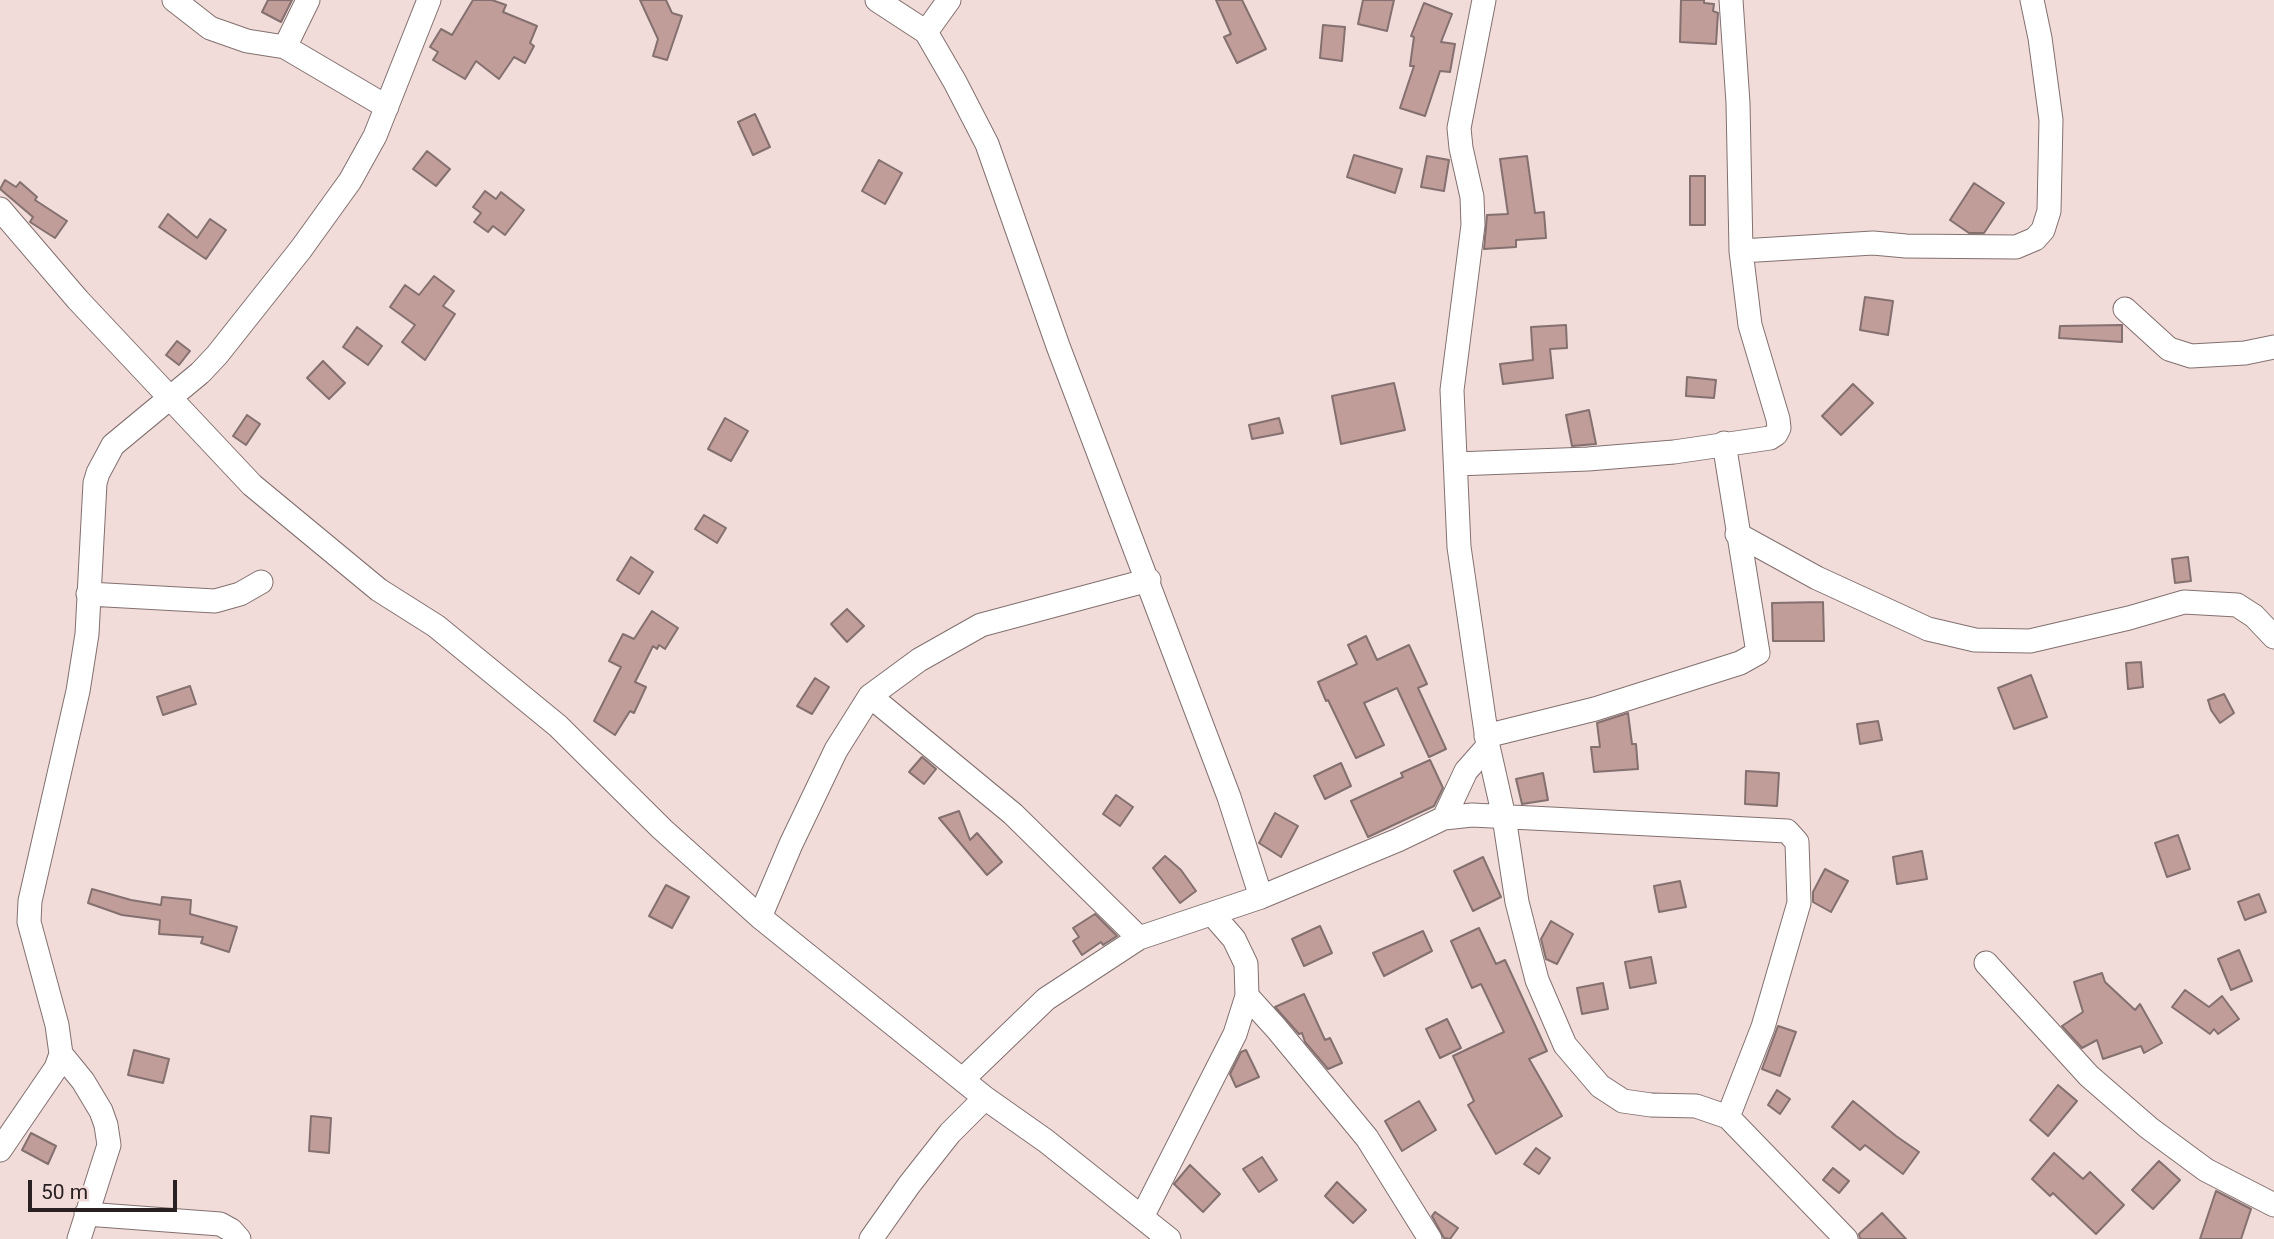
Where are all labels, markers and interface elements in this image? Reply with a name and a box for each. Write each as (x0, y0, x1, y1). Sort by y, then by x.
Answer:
scale bar (32, 1166, 180, 1210)
text: 50 m (41, 1180, 88, 1204)

